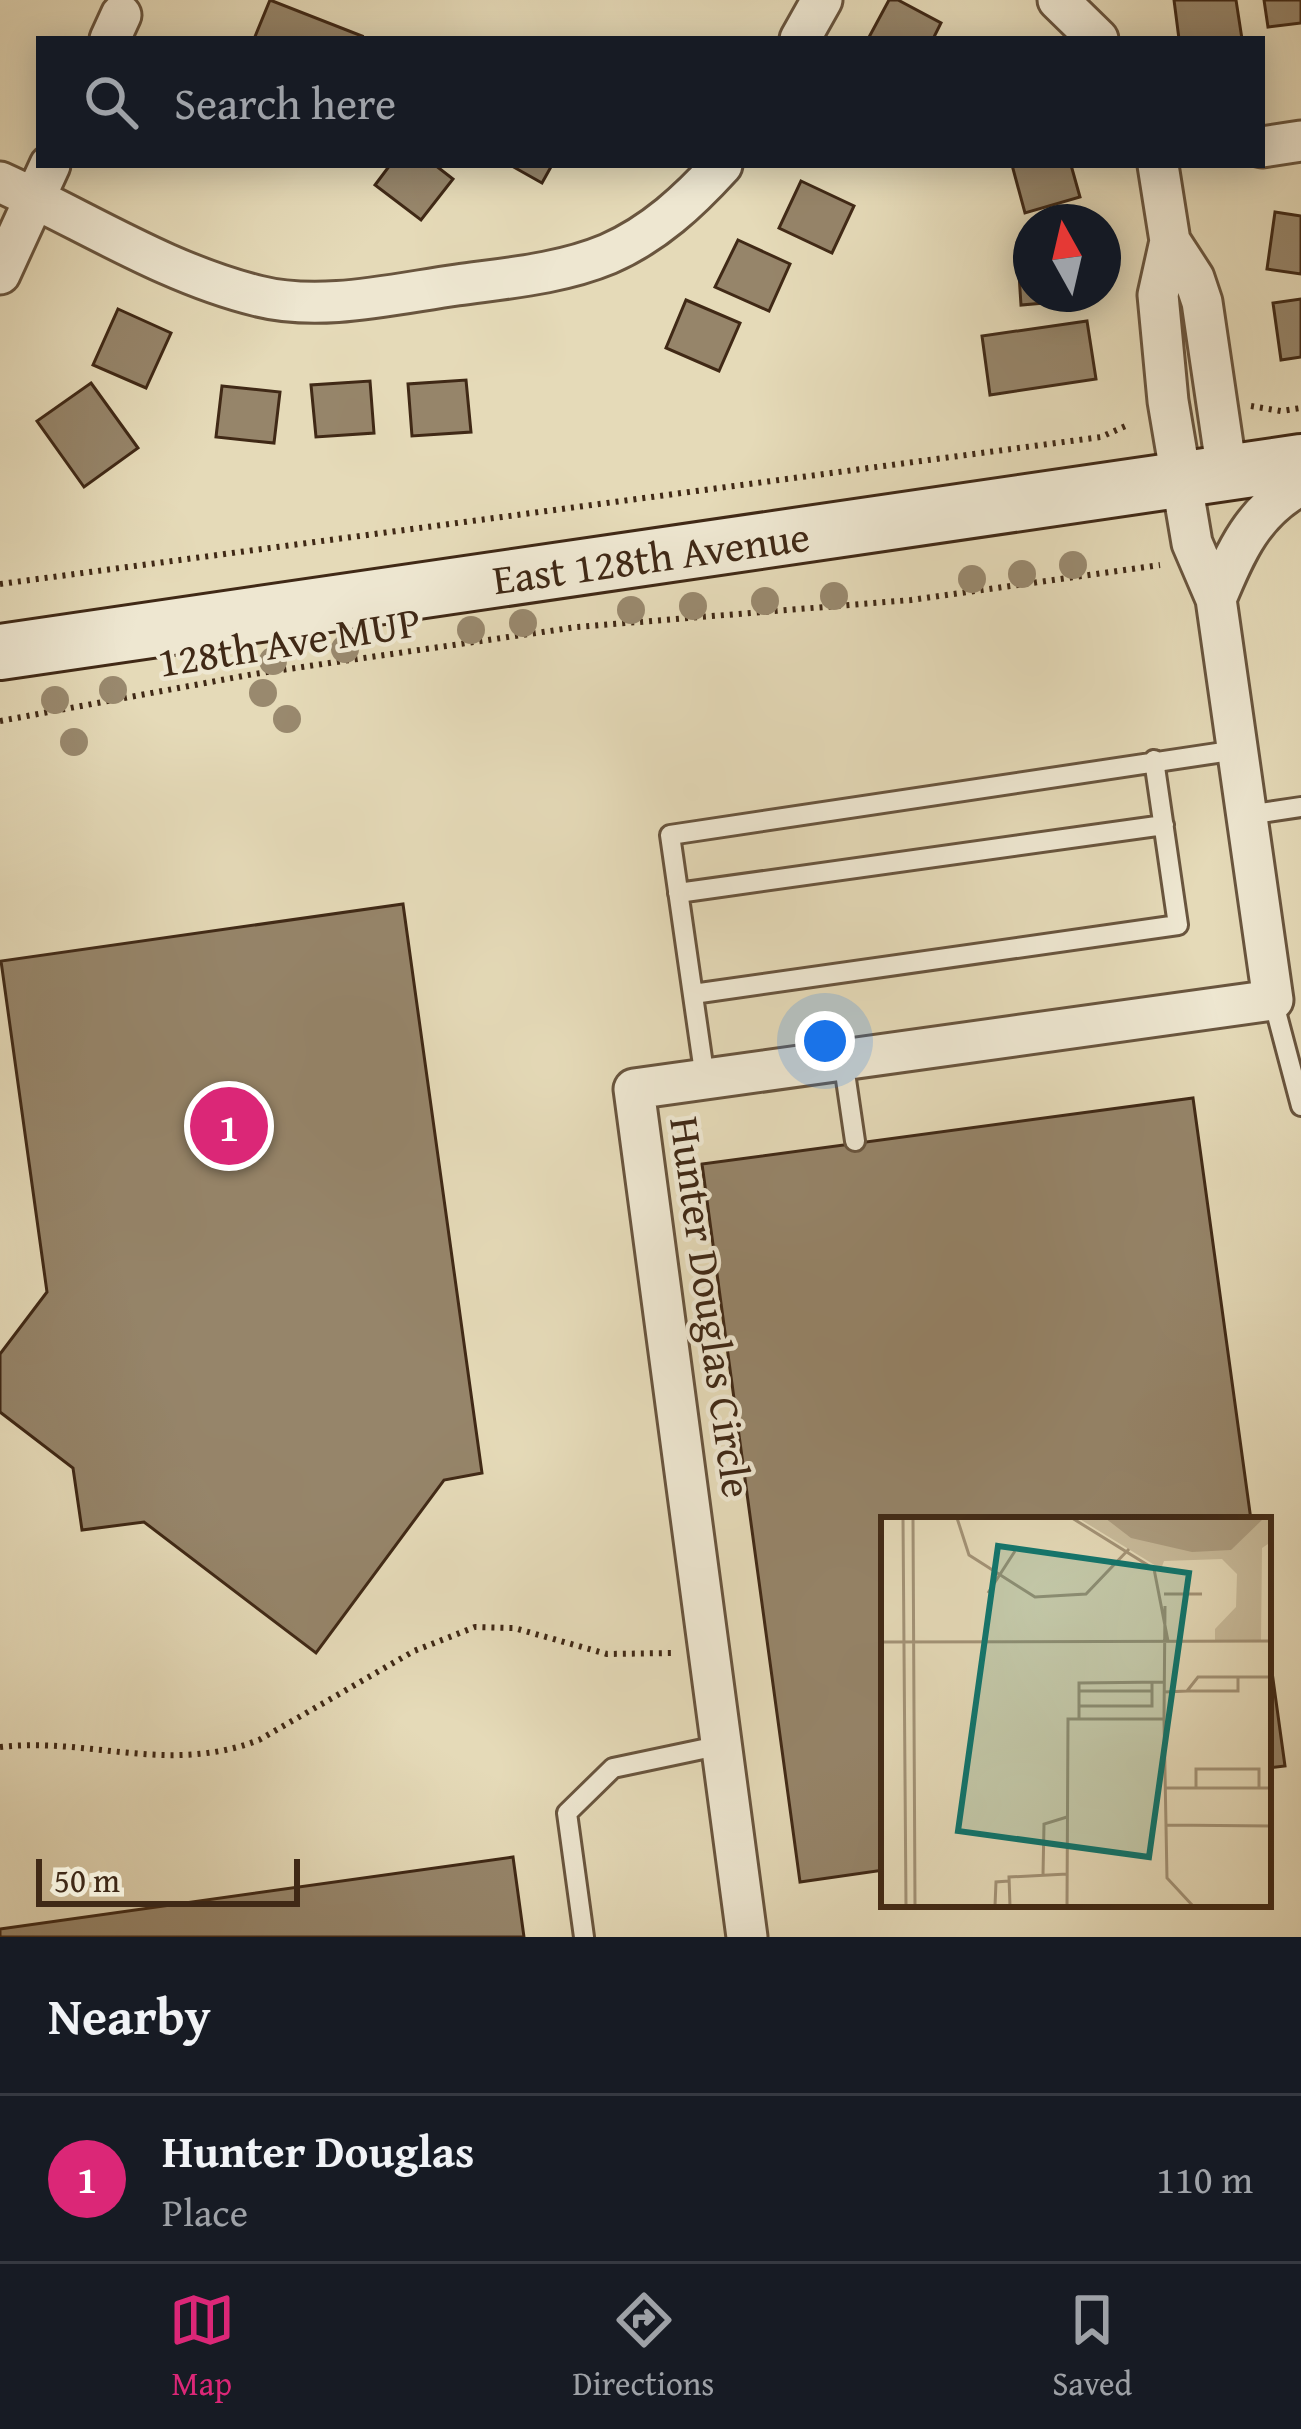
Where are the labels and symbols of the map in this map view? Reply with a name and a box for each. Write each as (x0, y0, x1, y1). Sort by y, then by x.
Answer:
north arrow (1013, 204, 1121, 312)
street label: East 128th Avenue (489, 505, 813, 609)
street label: 128th Ave MUP (153, 590, 425, 692)
your location (795, 1011, 855, 1071)
pin: 1 (190, 1081, 268, 1171)
street label: Hunter Douglas Circle (655, 1113, 769, 1501)
inset map (881, 1517, 1271, 1907)
scale bar (36, 1853, 300, 1906)

